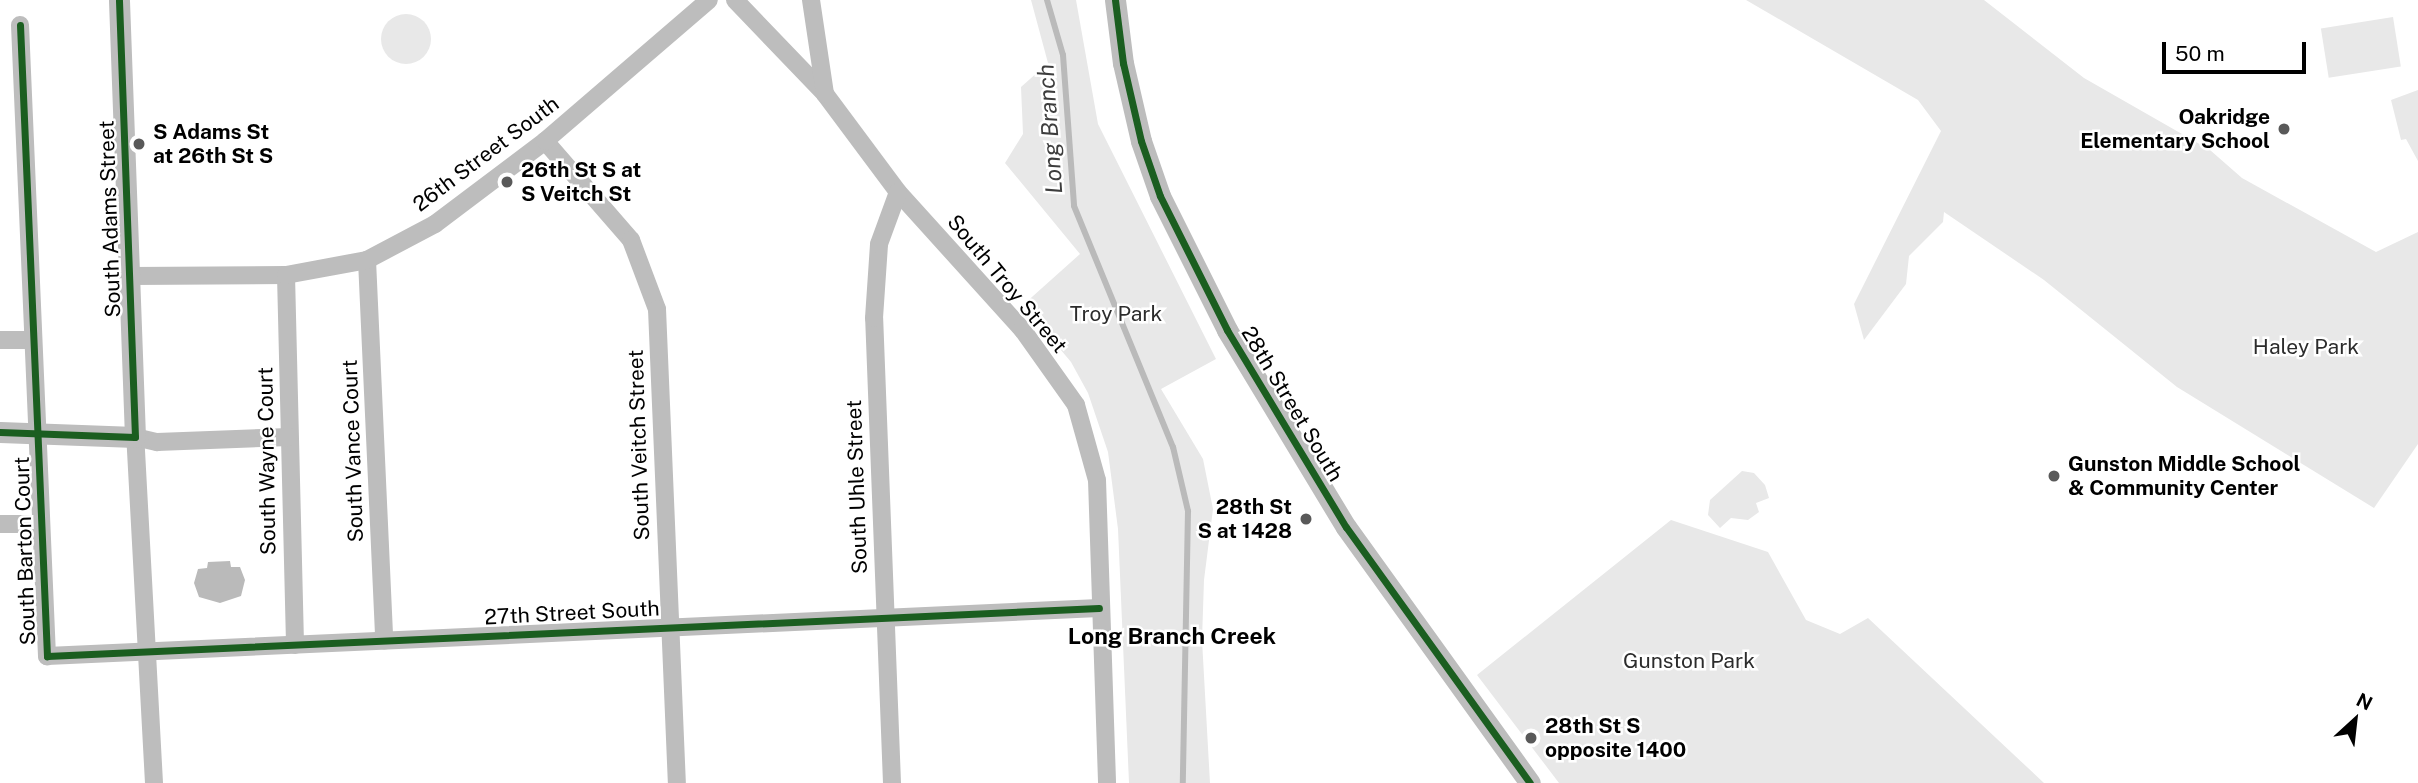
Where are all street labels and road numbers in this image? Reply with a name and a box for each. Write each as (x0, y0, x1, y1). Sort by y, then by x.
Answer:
street label: 26th Street South (408, 91, 564, 217)
street label: South Adams Street (94, 120, 126, 318)
street label: South Troy Street (942, 210, 1072, 358)
street label: 28th Street South (1236, 322, 1348, 486)
street label: South Veitch Street (623, 349, 655, 541)
street label: South Vance Court (337, 359, 369, 543)
street label: South Wayne Court (253, 366, 281, 556)
street label: South Uhle Street (841, 399, 873, 575)
street label: South Barton Court (9, 456, 41, 646)
street label: 27th Street South (484, 596, 660, 630)

